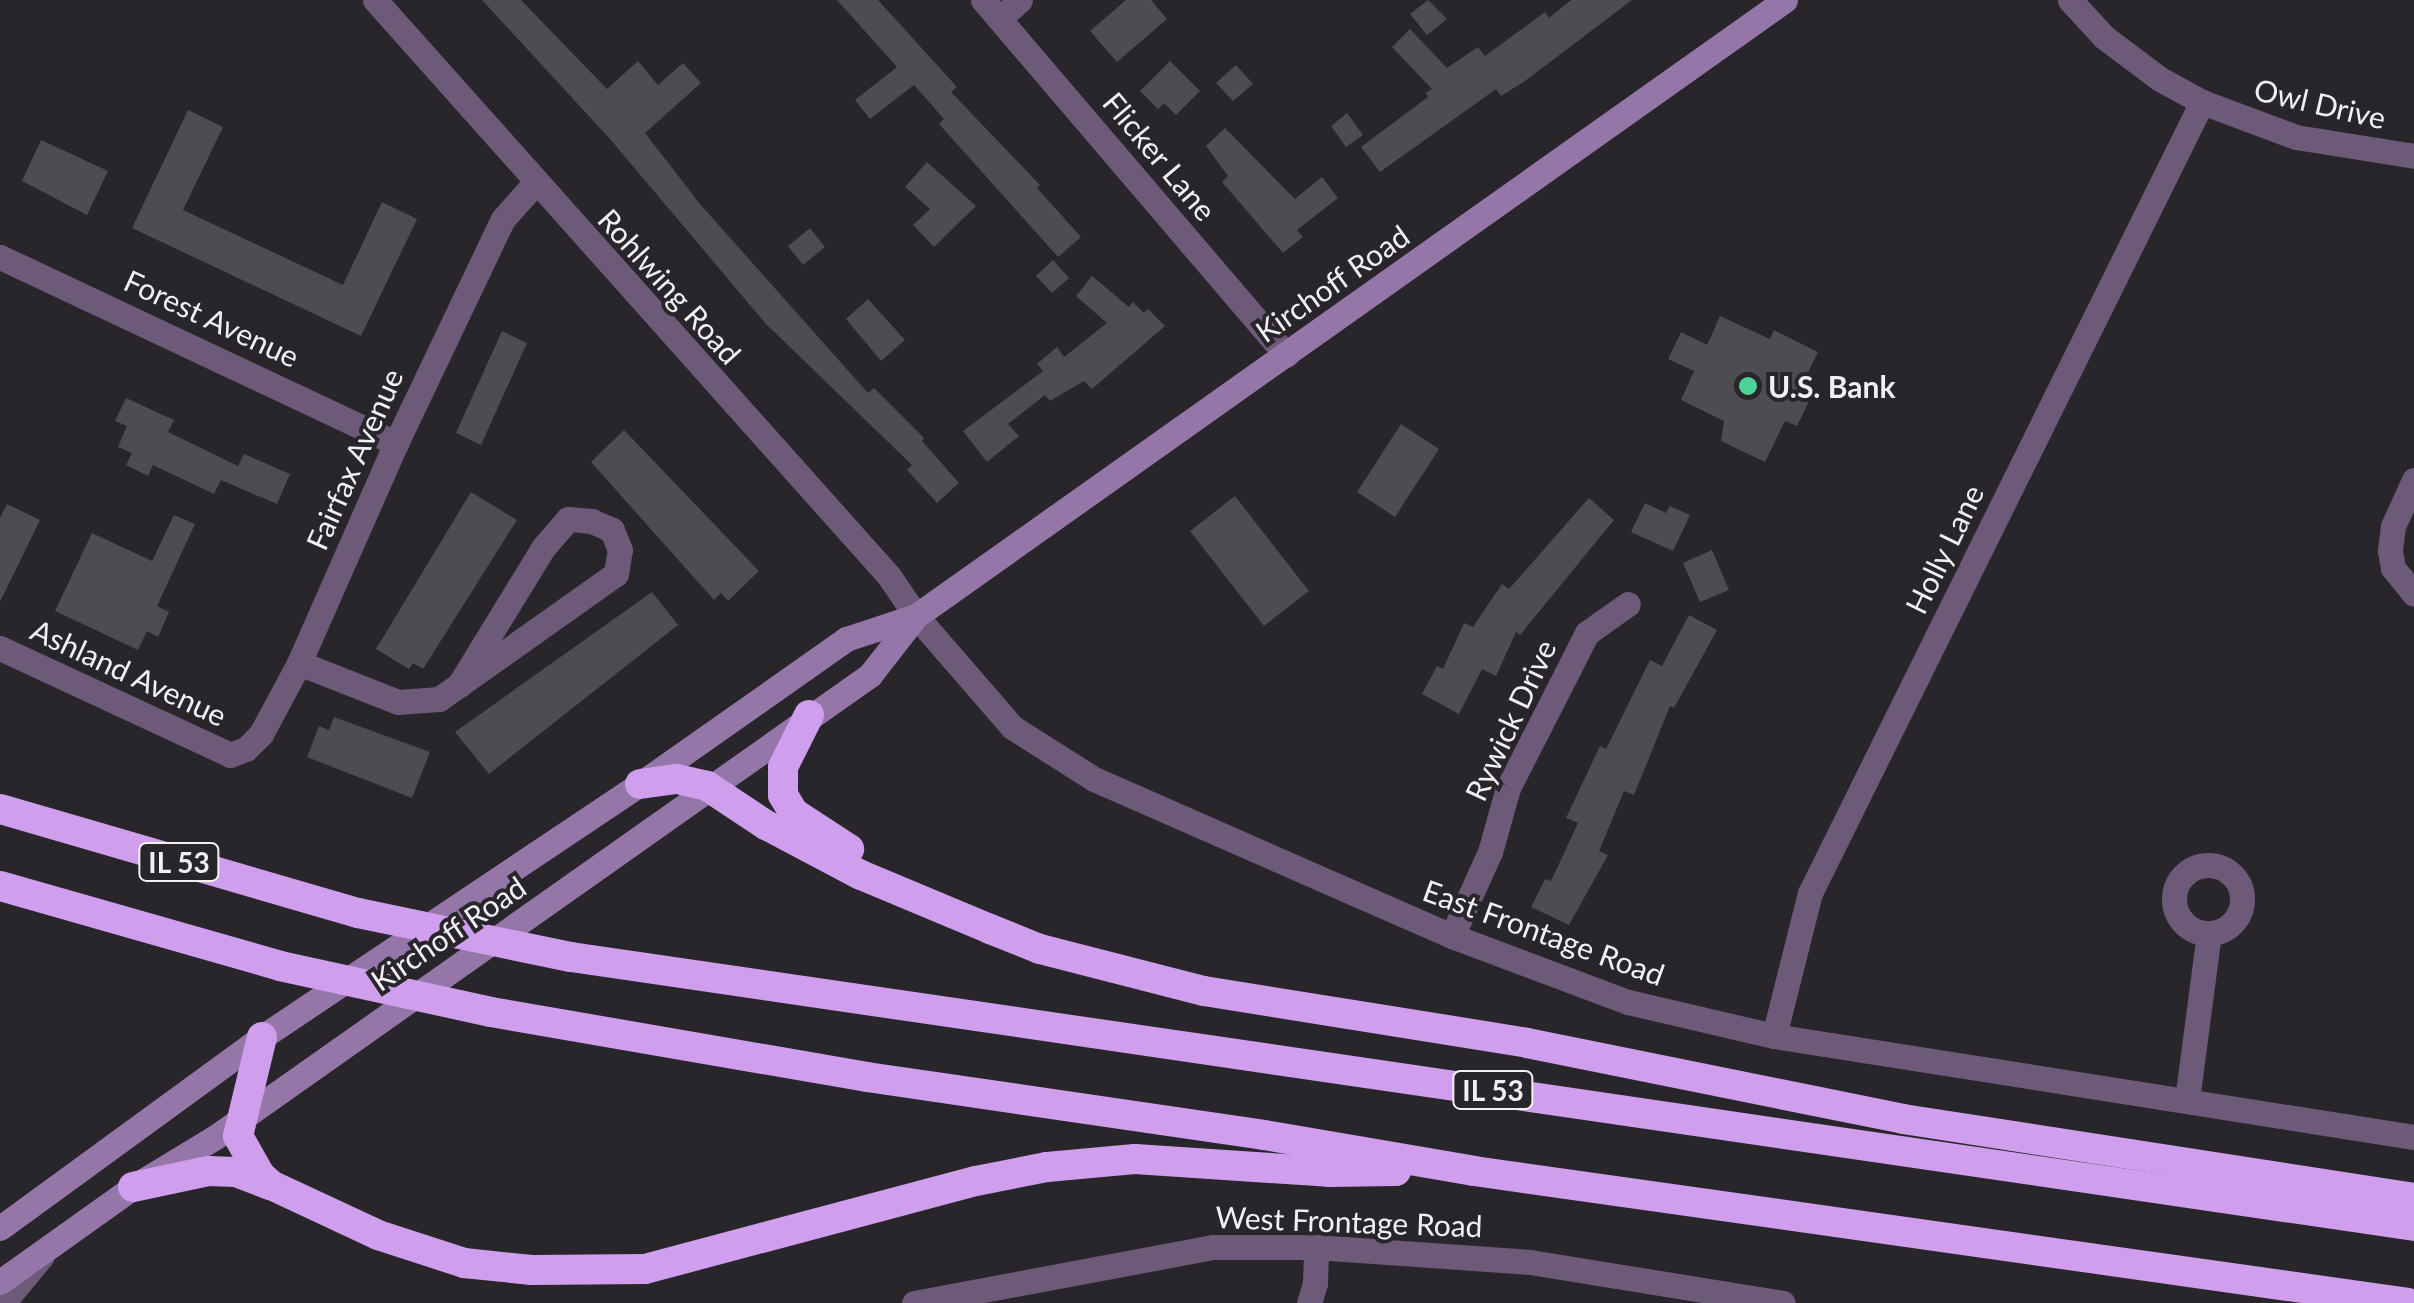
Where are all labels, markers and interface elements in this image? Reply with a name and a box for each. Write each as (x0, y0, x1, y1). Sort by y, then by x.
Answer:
street label: Owl Drive (2251, 70, 2389, 136)
street label: Flicker Lane (1096, 84, 1224, 228)
street label: Rohlwing Road (591, 201, 749, 371)
street label: Kirchoff Road (1248, 217, 1416, 349)
street label: Forest Avenue (118, 262, 306, 374)
street label: Fairfax Avenue (298, 363, 410, 555)
place label: U.S. Bank (1768, 368, 1895, 404)
marker: U.S. Bank (1737, 375, 1759, 397)
street label: Holly Lane (1897, 478, 1991, 620)
street label: Ashland Avenue (25, 611, 233, 733)
street label: Rywick Drive (1457, 634, 1563, 806)
road number: IL 53 (136, 839, 222, 885)
street label: Kirchoff Road (364, 868, 532, 998)
street label: East Frontage Road (1418, 872, 1670, 992)
road number: IL 53 (1450, 1067, 1536, 1113)
street label: West Frontage Road (1215, 1198, 1483, 1244)

